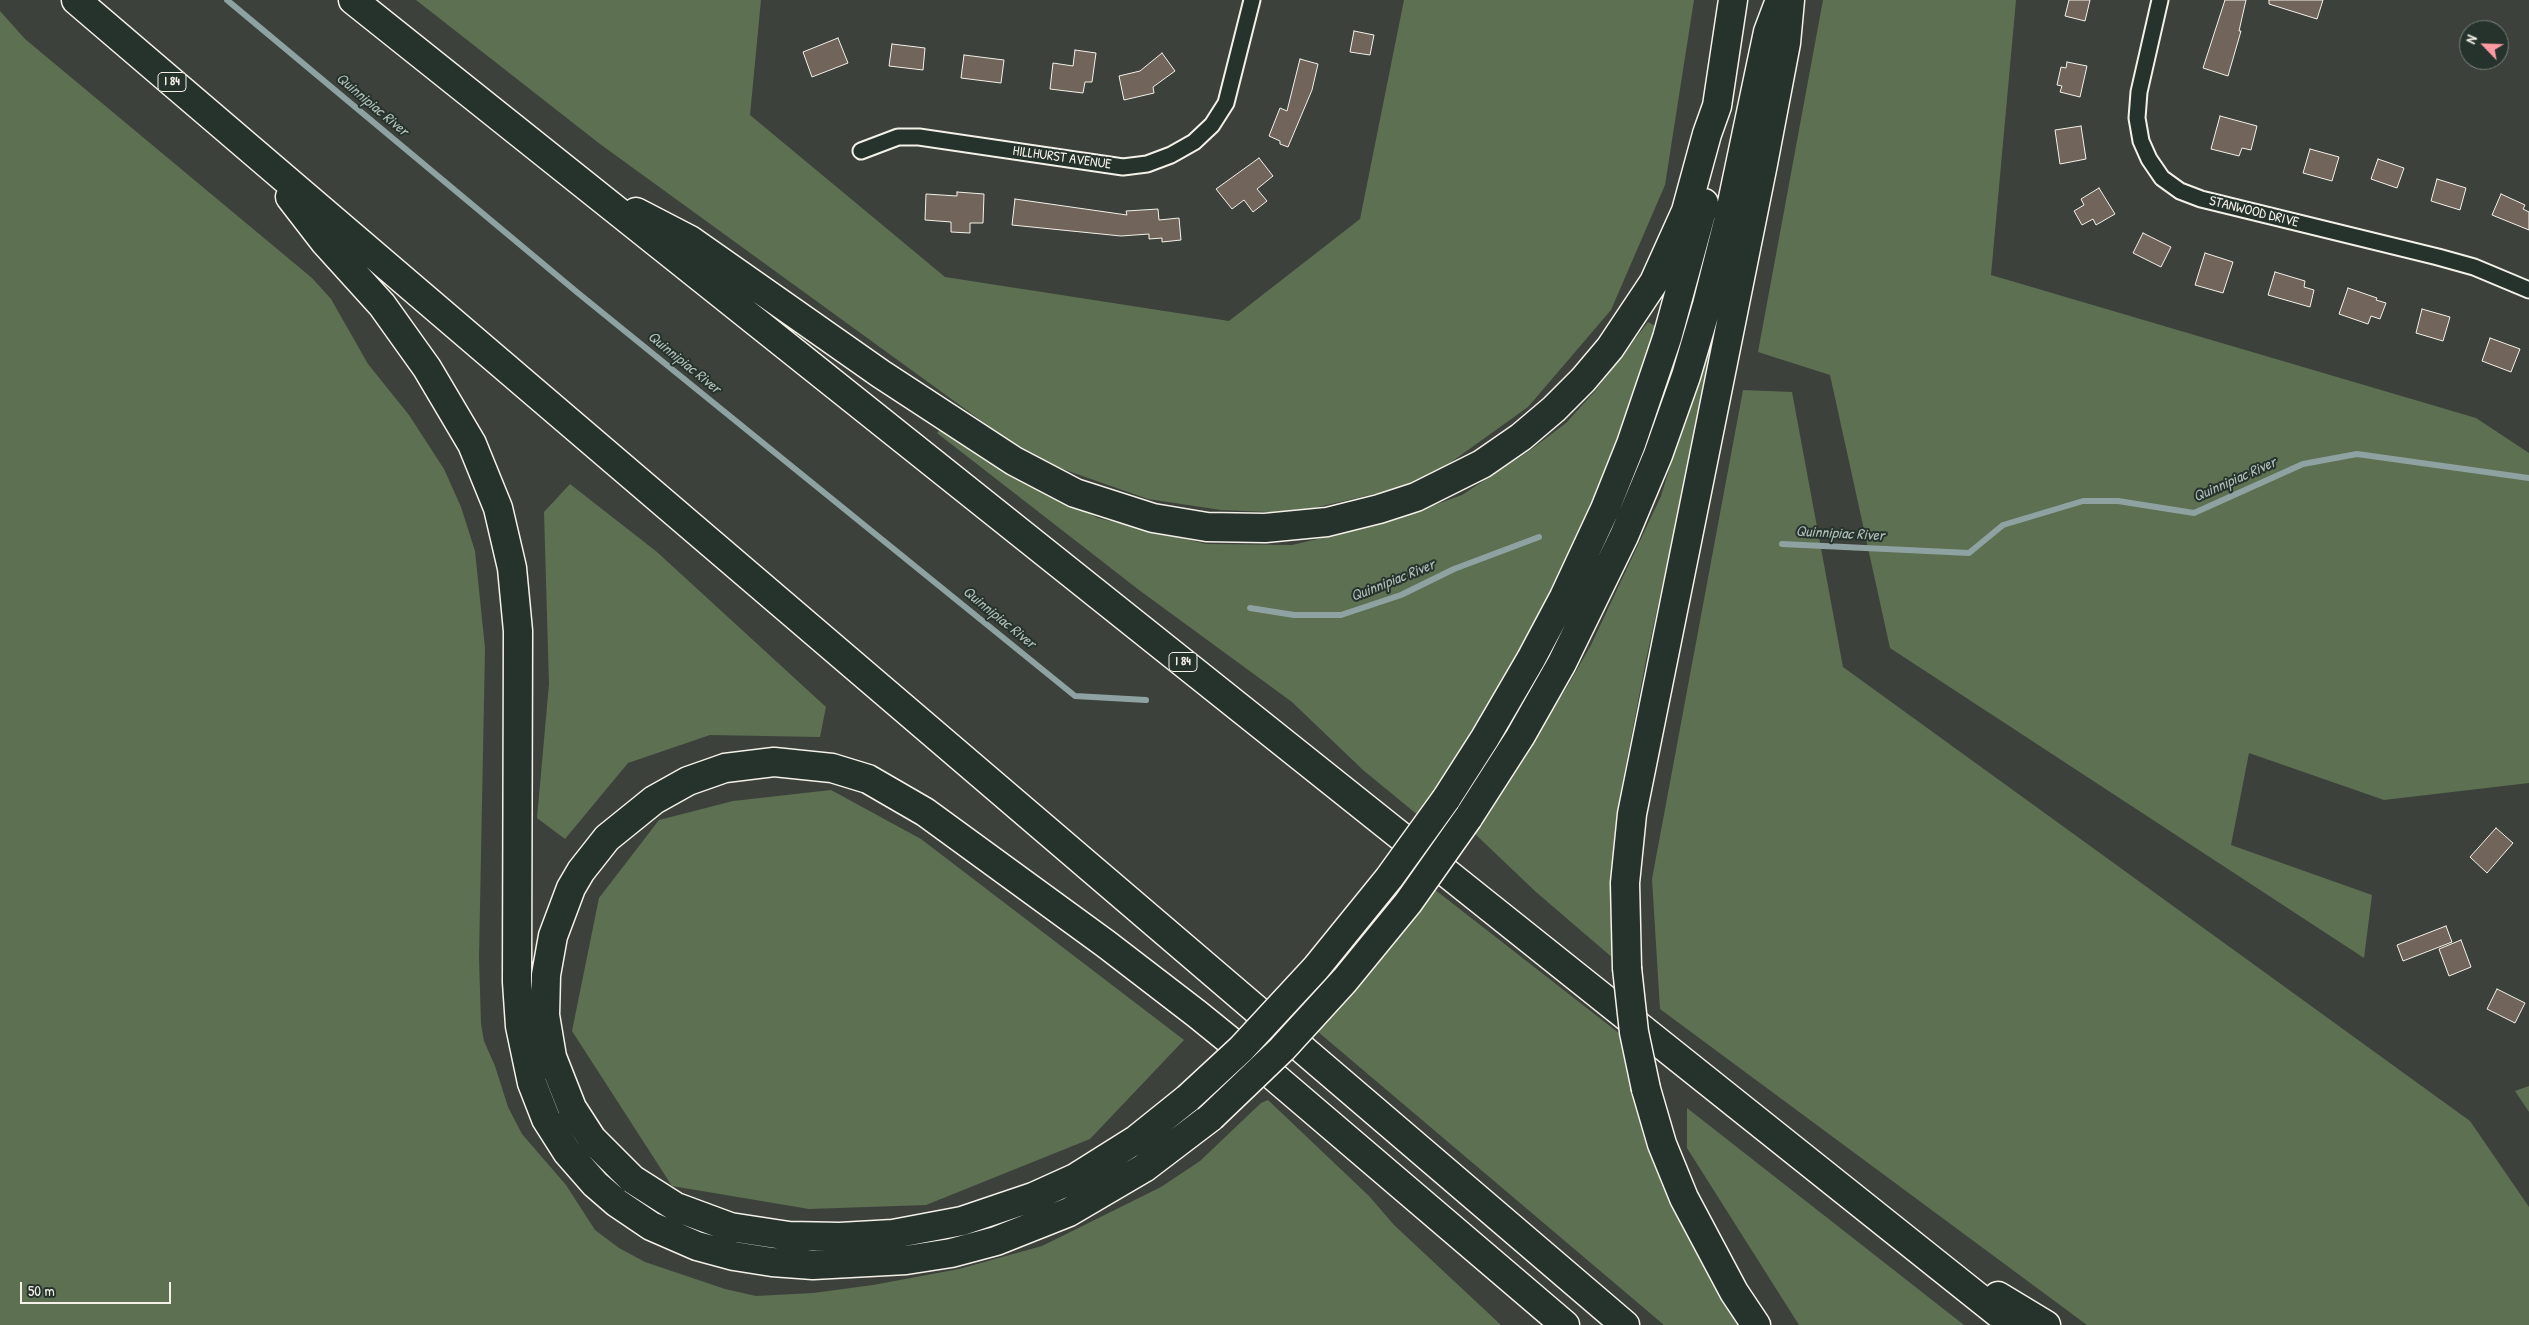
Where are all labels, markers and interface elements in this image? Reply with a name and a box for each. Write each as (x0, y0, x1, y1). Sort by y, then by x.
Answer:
north arrow (2459, 20, 2509, 70)
text: N (2461, 32, 2481, 46)
water label: Quinnipiac River (332, 70, 412, 140)
road number: I 84 (158, 72, 186, 91)
street label: HILLHURST AVENUE (1012, 143, 1112, 173)
street label: STANWOOD DRIVE (2207, 193, 2301, 231)
water label: Quinnipiac River (644, 328, 724, 398)
water label: Quinnipiac River (2191, 454, 2279, 506)
water label: Quinnipiac River (1795, 523, 1885, 545)
water label: Quinnipiac River (1348, 556, 1438, 606)
water label: Quinnipiac River (959, 583, 1039, 653)
road number: I 84 (1169, 652, 1197, 672)
scale bar (22, 1272, 174, 1304)
text: 50 m (28, 1280, 55, 1301)

